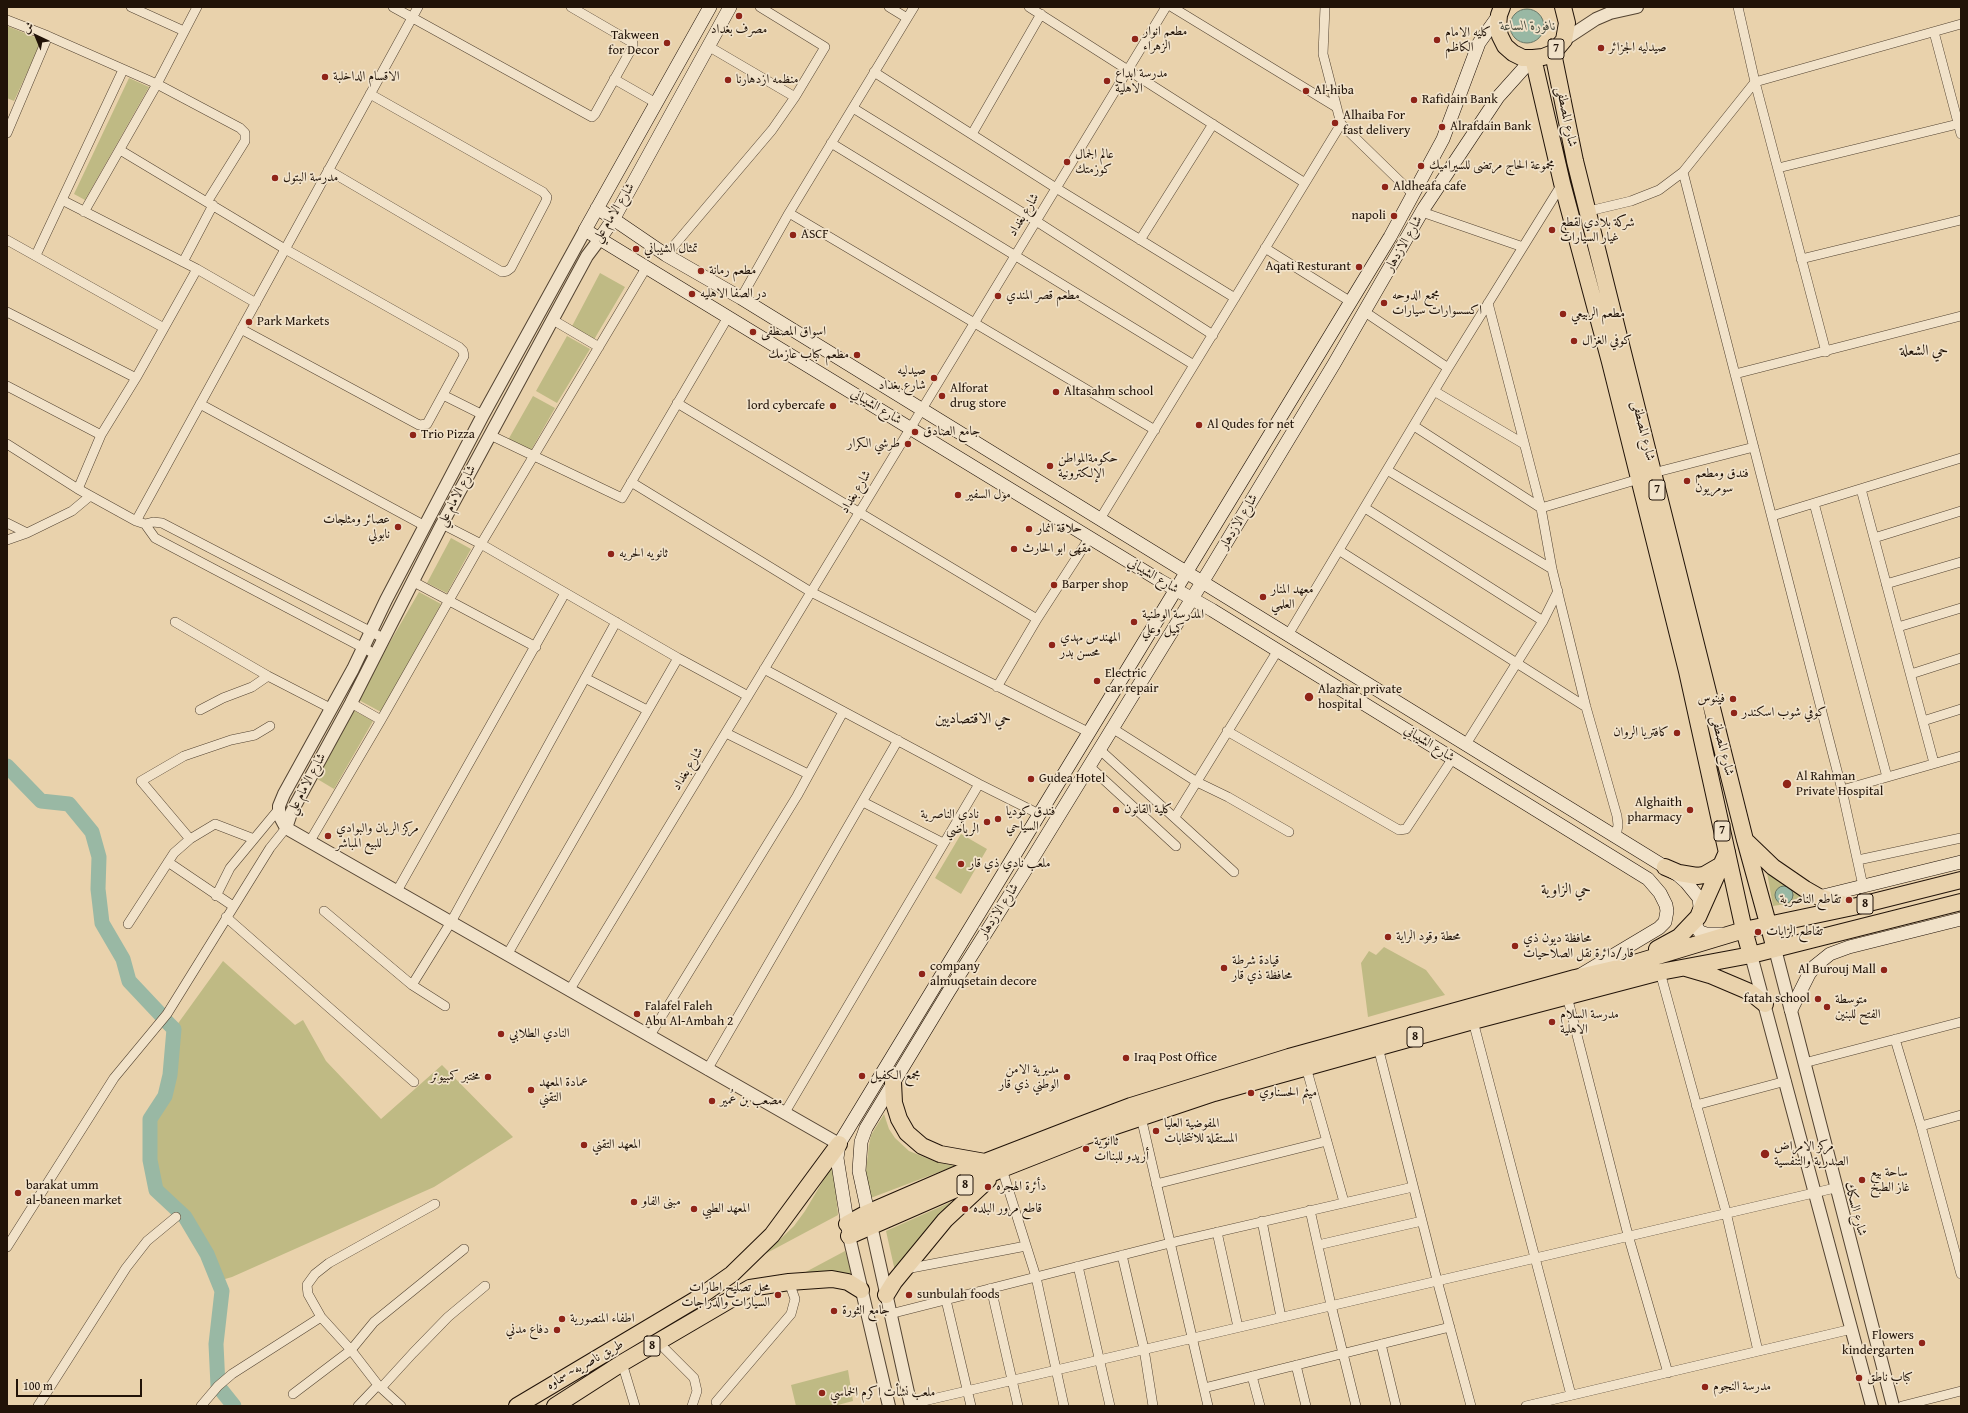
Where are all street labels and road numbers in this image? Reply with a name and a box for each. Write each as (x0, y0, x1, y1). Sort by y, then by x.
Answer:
road number: 7 (1548, 39, 1564, 59)
street label: شارع المصطفى (1552, 85, 1580, 149)
street label: شارع الامام علي (590, 180, 638, 246)
street label: شارع بغداد (1005, 191, 1043, 239)
street label: شارع الازدهار (1382, 213, 1426, 275)
street label: شارع الشيباني (848, 386, 904, 428)
street label: شارع المصطفى (1628, 399, 1658, 463)
street label: شارع الامام علي (434, 463, 480, 529)
street label: شارع بغداد (837, 468, 875, 516)
road number: 7 (1649, 480, 1665, 500)
street label: شارع الازدهار (1216, 492, 1262, 552)
street label: شارع الشيباني (1125, 555, 1181, 597)
street label: شارع المصطفى (1707, 714, 1737, 778)
street label: شارع الشيباني (1401, 722, 1457, 766)
street label: شارع بغداد (669, 745, 707, 793)
street label: شارع الامام علي (284, 751, 330, 817)
road number: 7 (1714, 821, 1730, 841)
street label: شارع الازدهار (976, 881, 1022, 941)
road number: 8 (1857, 894, 1873, 914)
road number: 8 (1407, 1027, 1423, 1047)
road number: 8 (957, 1175, 973, 1195)
street label: شارع السكك (1840, 1180, 1870, 1238)
road number: 8 (644, 1336, 660, 1356)
street label: طريق ناصريه~ سماوه (544, 1337, 626, 1393)

